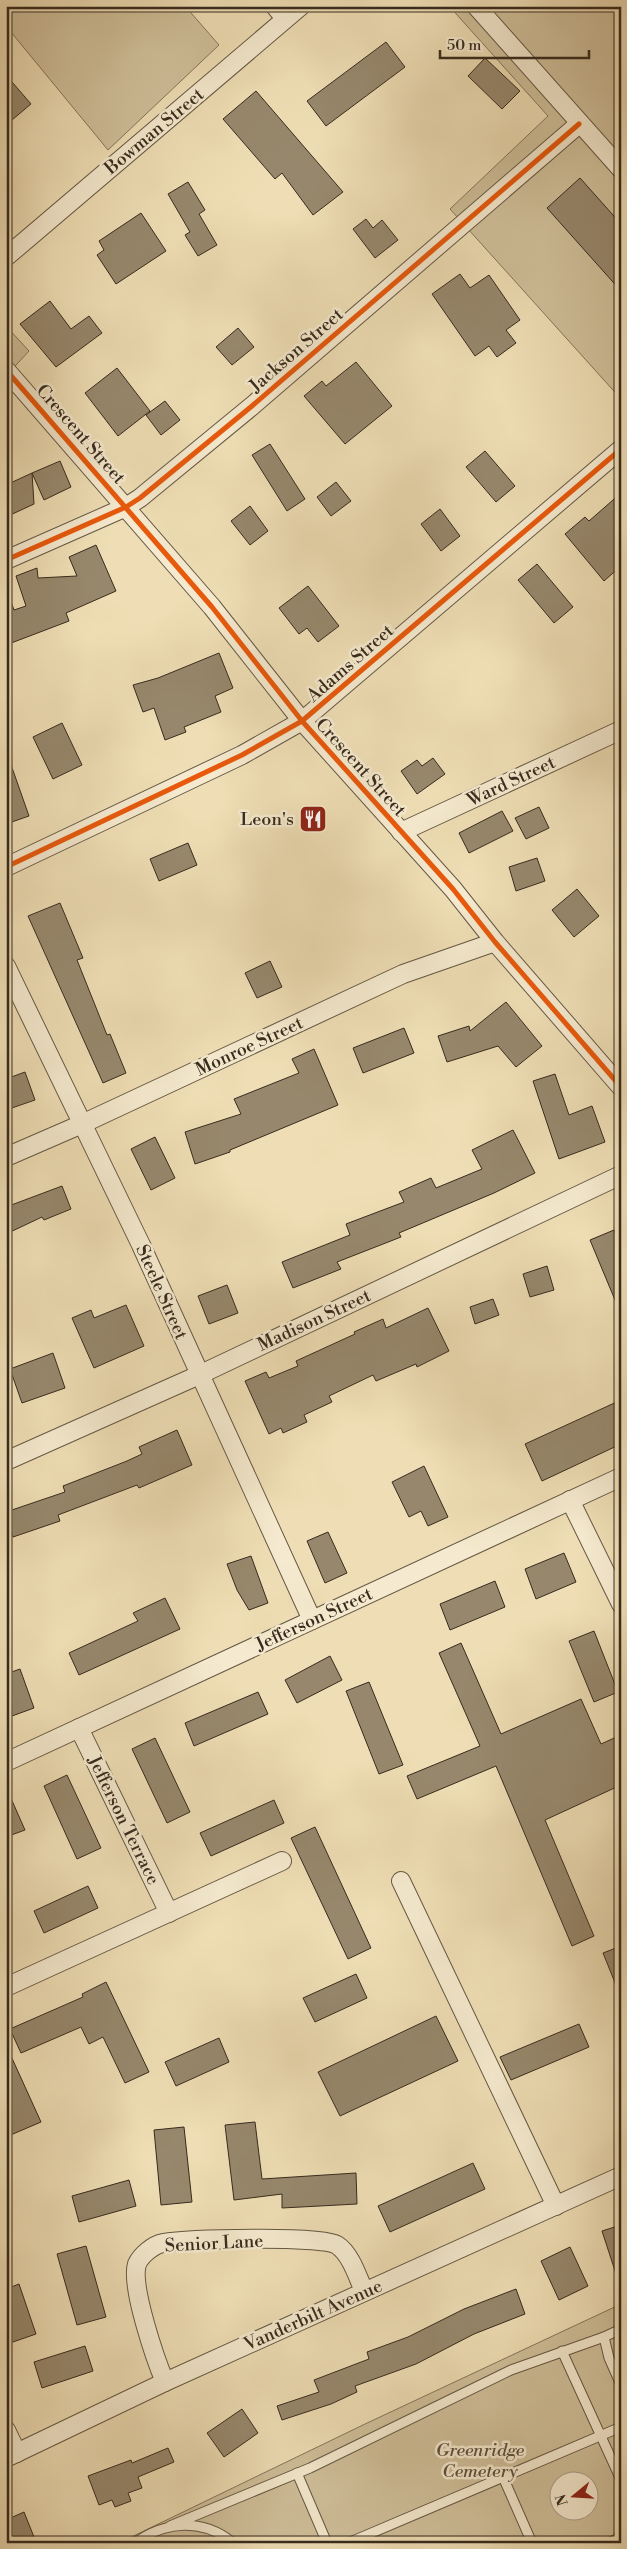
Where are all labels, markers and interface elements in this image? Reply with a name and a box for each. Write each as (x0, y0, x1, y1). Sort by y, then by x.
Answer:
scale bar (440, 28, 588, 60)
text: 50 m (447, 36, 481, 55)
street label: Bowman Street (99, 83, 209, 180)
street label: Jackson Street (244, 303, 349, 398)
street label: Crescent Street (31, 380, 131, 489)
street label: Adams Street (301, 619, 399, 708)
street label: Crescent Street (310, 713, 411, 822)
street label: Ward Street (463, 751, 560, 812)
restaurant icon: Leon's (298, 804, 328, 834)
place label: Leon's (240, 808, 294, 831)
street label: Monroe Street (192, 1011, 307, 1081)
street label: Steele Street (130, 1241, 193, 1344)
street label: Madison Street (254, 1284, 375, 1357)
street label: Jefferson Street (251, 1582, 377, 1657)
street label: Jefferson Terrace (82, 1751, 165, 1888)
street label: Senior Lane (164, 2229, 264, 2258)
street label: Vanderbilt Avenue (240, 2275, 386, 2357)
park label: Greenridge Cemetery (436, 2439, 525, 2483)
north arrow (550, 2472, 600, 2522)
text: N (552, 2492, 573, 2508)

